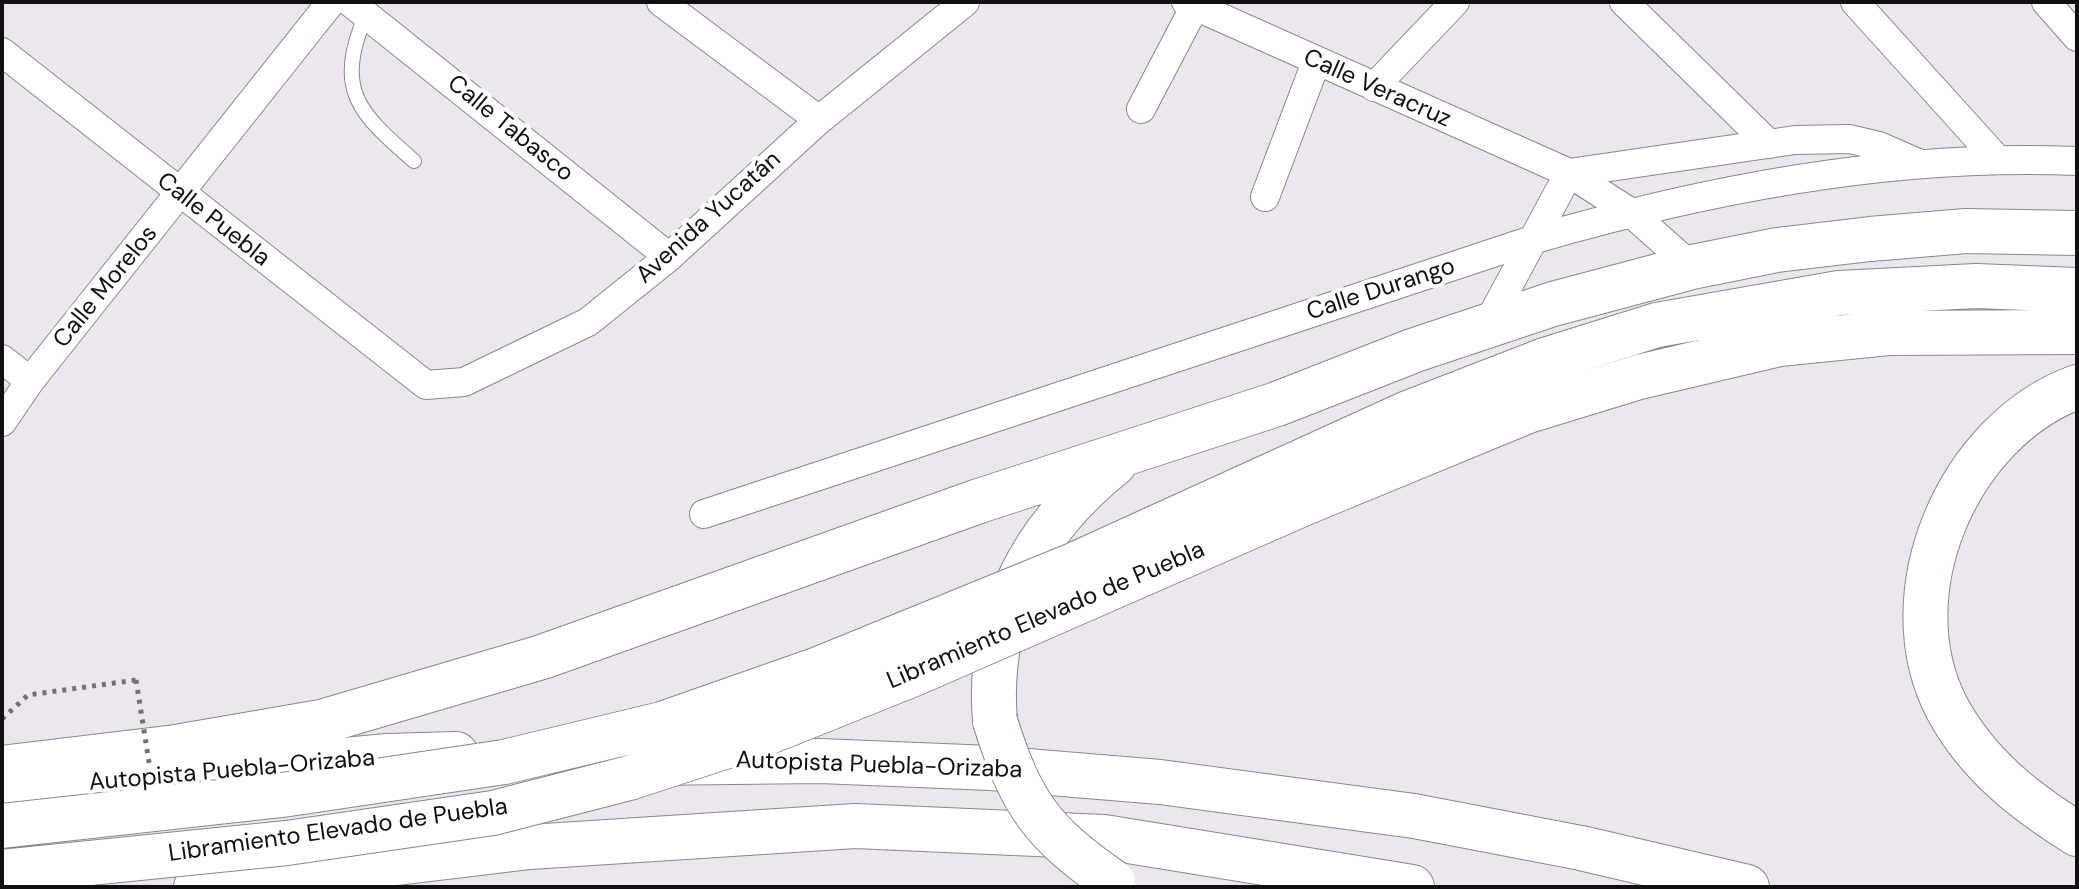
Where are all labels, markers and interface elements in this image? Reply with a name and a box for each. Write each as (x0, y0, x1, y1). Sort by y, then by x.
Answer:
street label: Calle Veracruz (1299, 44, 1455, 134)
street label: Calle Tabasco (441, 69, 579, 189)
street label: Avenida Yucatán (631, 146, 787, 290)
street label: Calle Puebla (151, 167, 275, 273)
street label: Calle Morelos (48, 220, 164, 354)
street label: Calle Durango (1303, 252, 1459, 328)
street label: Libramiento Elevado de Puebla (883, 536, 1209, 696)
street label: Autopista Puebla-Orizaba (88, 744, 376, 798)
street label: Autopista Puebla-Orizaba (735, 747, 1023, 785)
street label: Libramiento Elevado de Puebla (167, 793, 509, 869)

